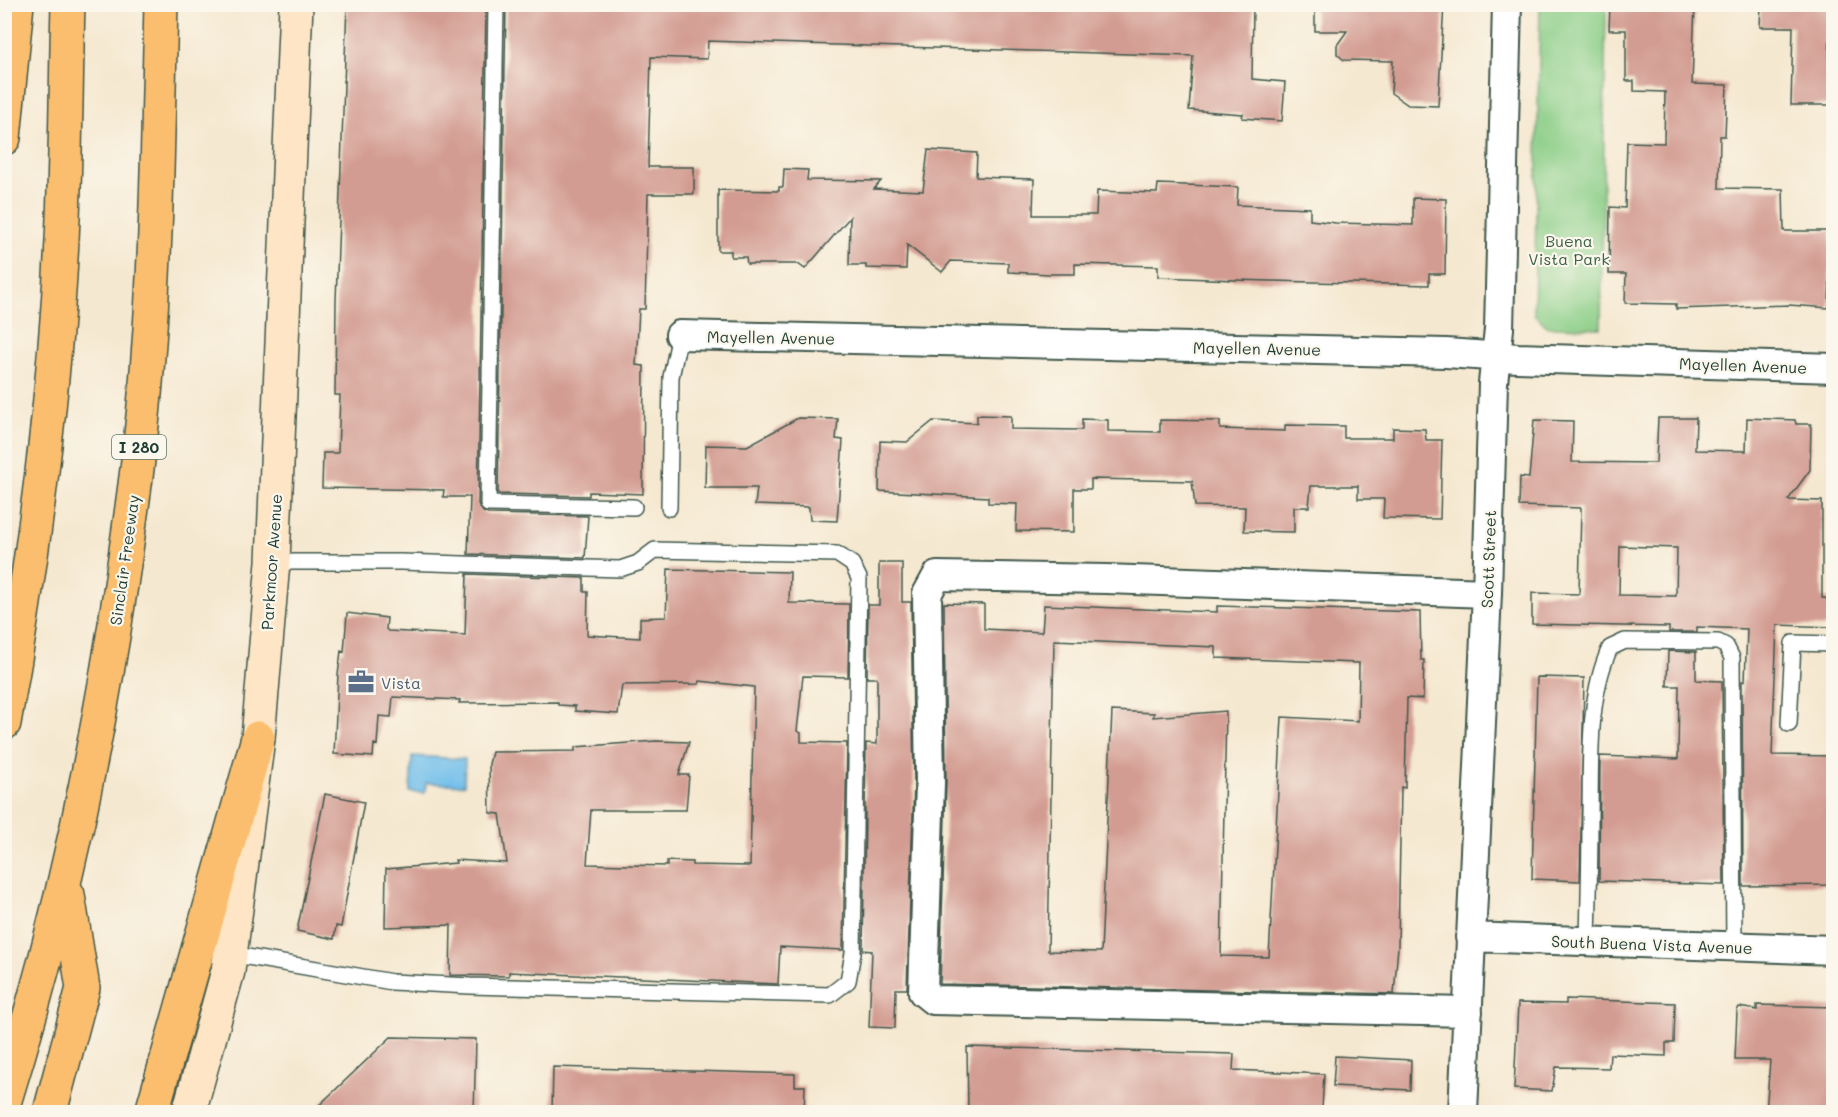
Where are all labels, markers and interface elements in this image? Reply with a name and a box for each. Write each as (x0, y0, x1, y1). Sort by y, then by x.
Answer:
park label: Buena Vista Park (1528, 230, 1610, 269)
street label: Mayellen Avenue (707, 325, 835, 349)
street label: Mayellen Avenue (1193, 336, 1321, 360)
street label: Mayellen Avenue (1679, 352, 1807, 378)
road number: I 280 (112, 435, 166, 459)
street label: Sinclair Freeway (104, 493, 144, 627)
street label: Parkmoor Avenue (256, 493, 286, 631)
street label: Scott Street (1476, 510, 1500, 608)
office icon: Vista (346, 667, 376, 697)
place label: Vista (381, 672, 421, 693)
street label: South Buena Vista Avenue (1551, 930, 1753, 958)

